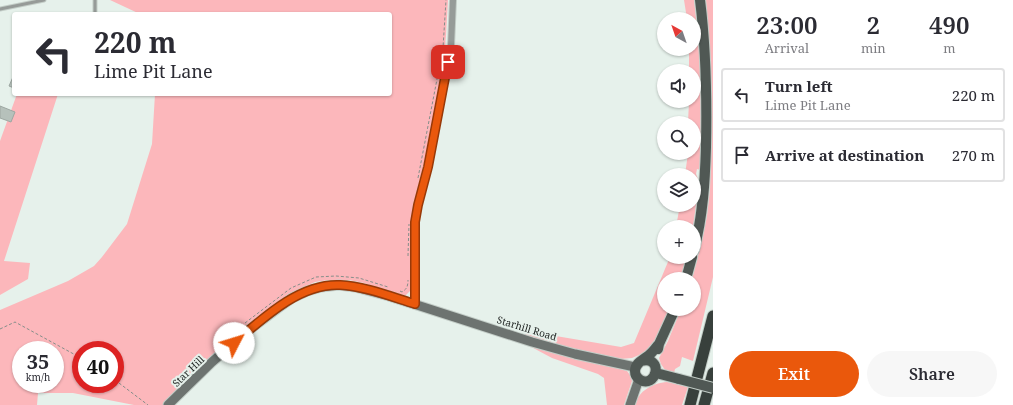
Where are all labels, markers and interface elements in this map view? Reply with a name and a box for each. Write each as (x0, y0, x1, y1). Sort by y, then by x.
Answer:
text: 23:00 (756, 8, 818, 41)
text: 2 (867, 8, 880, 41)
text: 490 (929, 8, 970, 41)
north arrow (657, 12, 701, 56)
map controls (657, 12, 701, 316)
text: 220 m (94, 23, 176, 61)
icon: left (28, 28, 80, 80)
text: Arrival (765, 39, 809, 57)
text: min (861, 39, 886, 57)
text: m (943, 39, 955, 57)
pin (431, 45, 465, 79)
icon: arrive (437, 51, 459, 73)
text: Lime Pit Lane (94, 59, 213, 83)
button: sound (657, 64, 701, 108)
text: Turn left (765, 76, 833, 96)
icon: left (731, 84, 753, 106)
text: 220 m (952, 85, 995, 105)
text: Lime Pit Lane (765, 96, 851, 114)
button: search (657, 116, 701, 160)
icon: arrive (731, 144, 753, 166)
text: Arrive at destination (765, 145, 924, 165)
text: 270 m (952, 145, 995, 165)
button: layers (657, 168, 701, 212)
button: + (657, 220, 701, 264)
button: − (657, 272, 701, 316)
street label: Starhill Road (495, 312, 559, 344)
position arrow (213, 322, 255, 364)
speed limit sign: 40 (72, 341, 124, 393)
text: 35 (27, 348, 49, 375)
button: Exit (729, 351, 859, 397)
button: Share (867, 351, 997, 397)
street label: Star Hill (169, 352, 207, 390)
text: km/h (26, 370, 50, 384)

